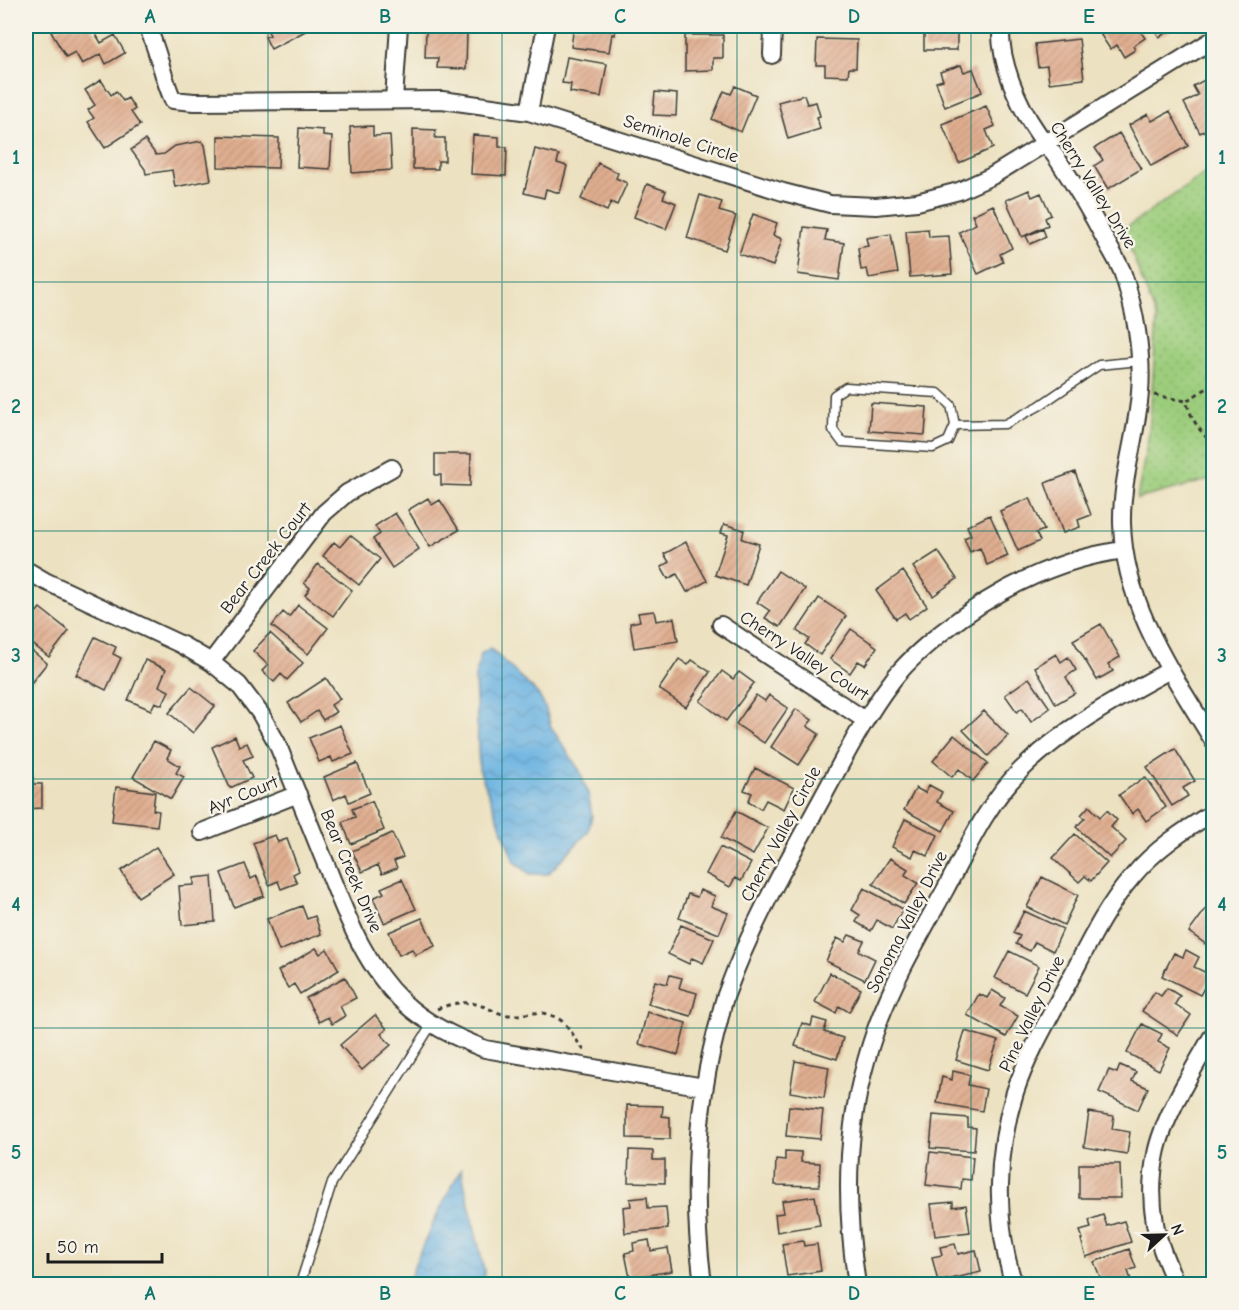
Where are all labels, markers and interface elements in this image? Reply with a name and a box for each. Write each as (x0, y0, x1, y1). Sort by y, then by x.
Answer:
text: A (144, 5, 156, 28)
text: B (379, 5, 391, 28)
text: C (614, 5, 626, 28)
text: D (848, 5, 860, 28)
text: E (1083, 5, 1095, 28)
street label: Seminole Circle (621, 111, 741, 167)
street label: Cherry Valley Drive (1045, 118, 1141, 252)
text: 1 (12, 146, 20, 169)
text: 1 (1218, 146, 1226, 169)
text: 2 (11, 395, 21, 418)
text: 2 (1217, 395, 1227, 418)
street label: Bear Creek Court (216, 498, 316, 618)
street label: Cherry Valley Court (736, 607, 873, 706)
text: 3 (11, 644, 21, 667)
text: 3 (1217, 644, 1227, 667)
street label: Cherry Valley Circle (736, 763, 826, 905)
street label: Ayr Court (205, 771, 282, 819)
street label: Bear Creek Drive (316, 806, 386, 936)
street label: Sonoma Valley Drive (862, 847, 952, 997)
text: 4 (11, 893, 21, 916)
text: 4 (1217, 893, 1227, 916)
street label: Pine Valley Drive (995, 952, 1069, 1076)
text: 5 (11, 1141, 21, 1164)
text: 5 (1217, 1141, 1227, 1164)
north arrow (1134, 1205, 1194, 1265)
text: N (1167, 1222, 1187, 1238)
scale bar (48, 1226, 162, 1264)
text: 50 m (57, 1237, 99, 1258)
text: A (144, 1282, 156, 1305)
text: B (379, 1282, 391, 1305)
text: C (614, 1282, 626, 1305)
text: D (848, 1282, 860, 1305)
text: E (1083, 1282, 1095, 1305)

